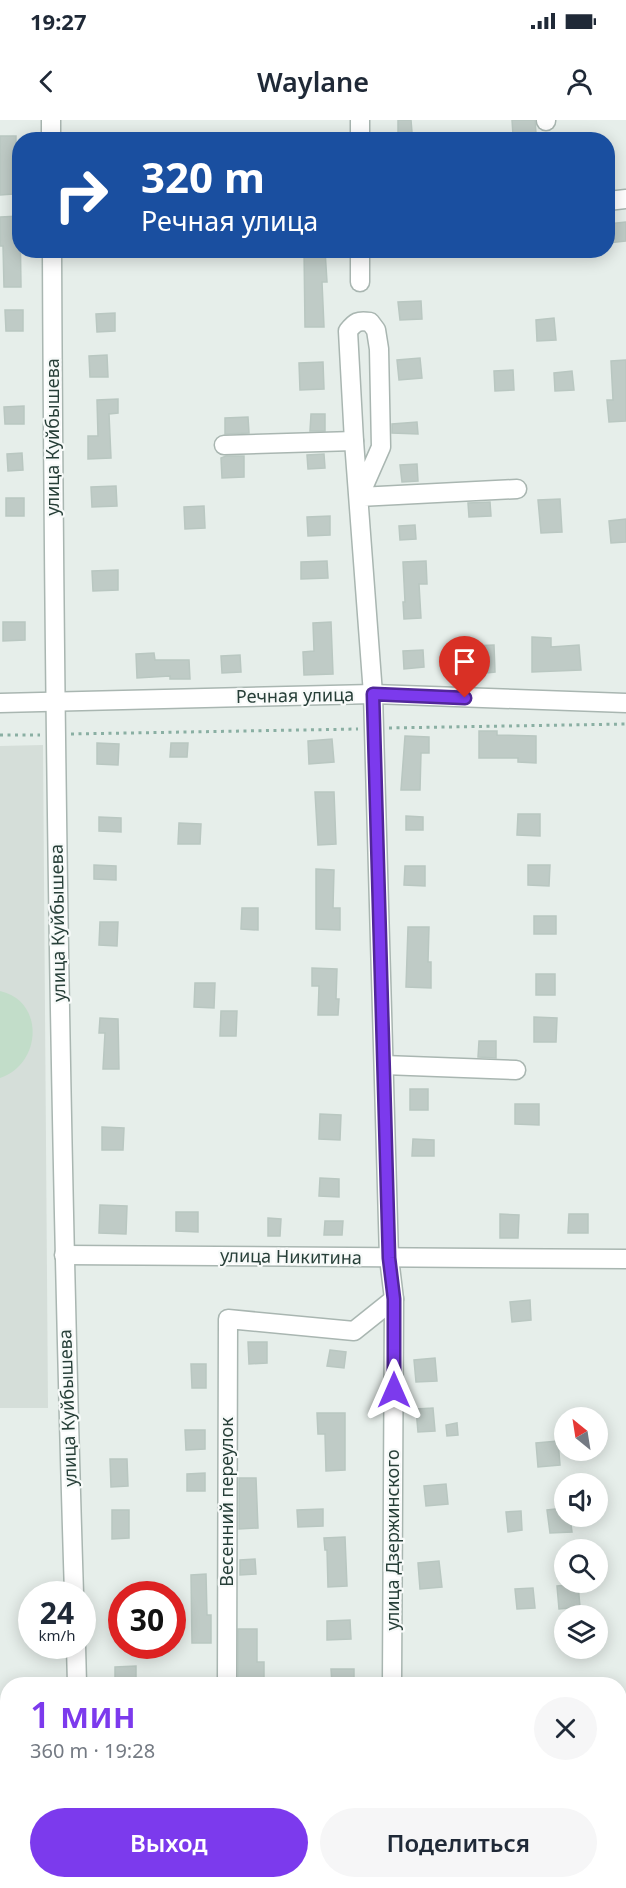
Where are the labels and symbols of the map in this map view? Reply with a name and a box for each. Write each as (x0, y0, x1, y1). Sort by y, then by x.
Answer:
street label: улица Куйбышева (40, 358, 64, 516)
pin (439, 636, 490, 698)
street label: Речная улица (236, 682, 354, 708)
street label: улица Куйбышева (44, 844, 70, 1002)
street label: улица Никитина (220, 1243, 362, 1269)
street label: улица Куйбышева (52, 1329, 82, 1487)
position arrow (362, 1358, 426, 1422)
north arrow (554, 1407, 608, 1461)
street label: Весенний переулок (214, 1417, 238, 1587)
street label: улица Дзержинского (380, 1449, 404, 1631)
speed limit sign: 30 (108, 1581, 186, 1659)

